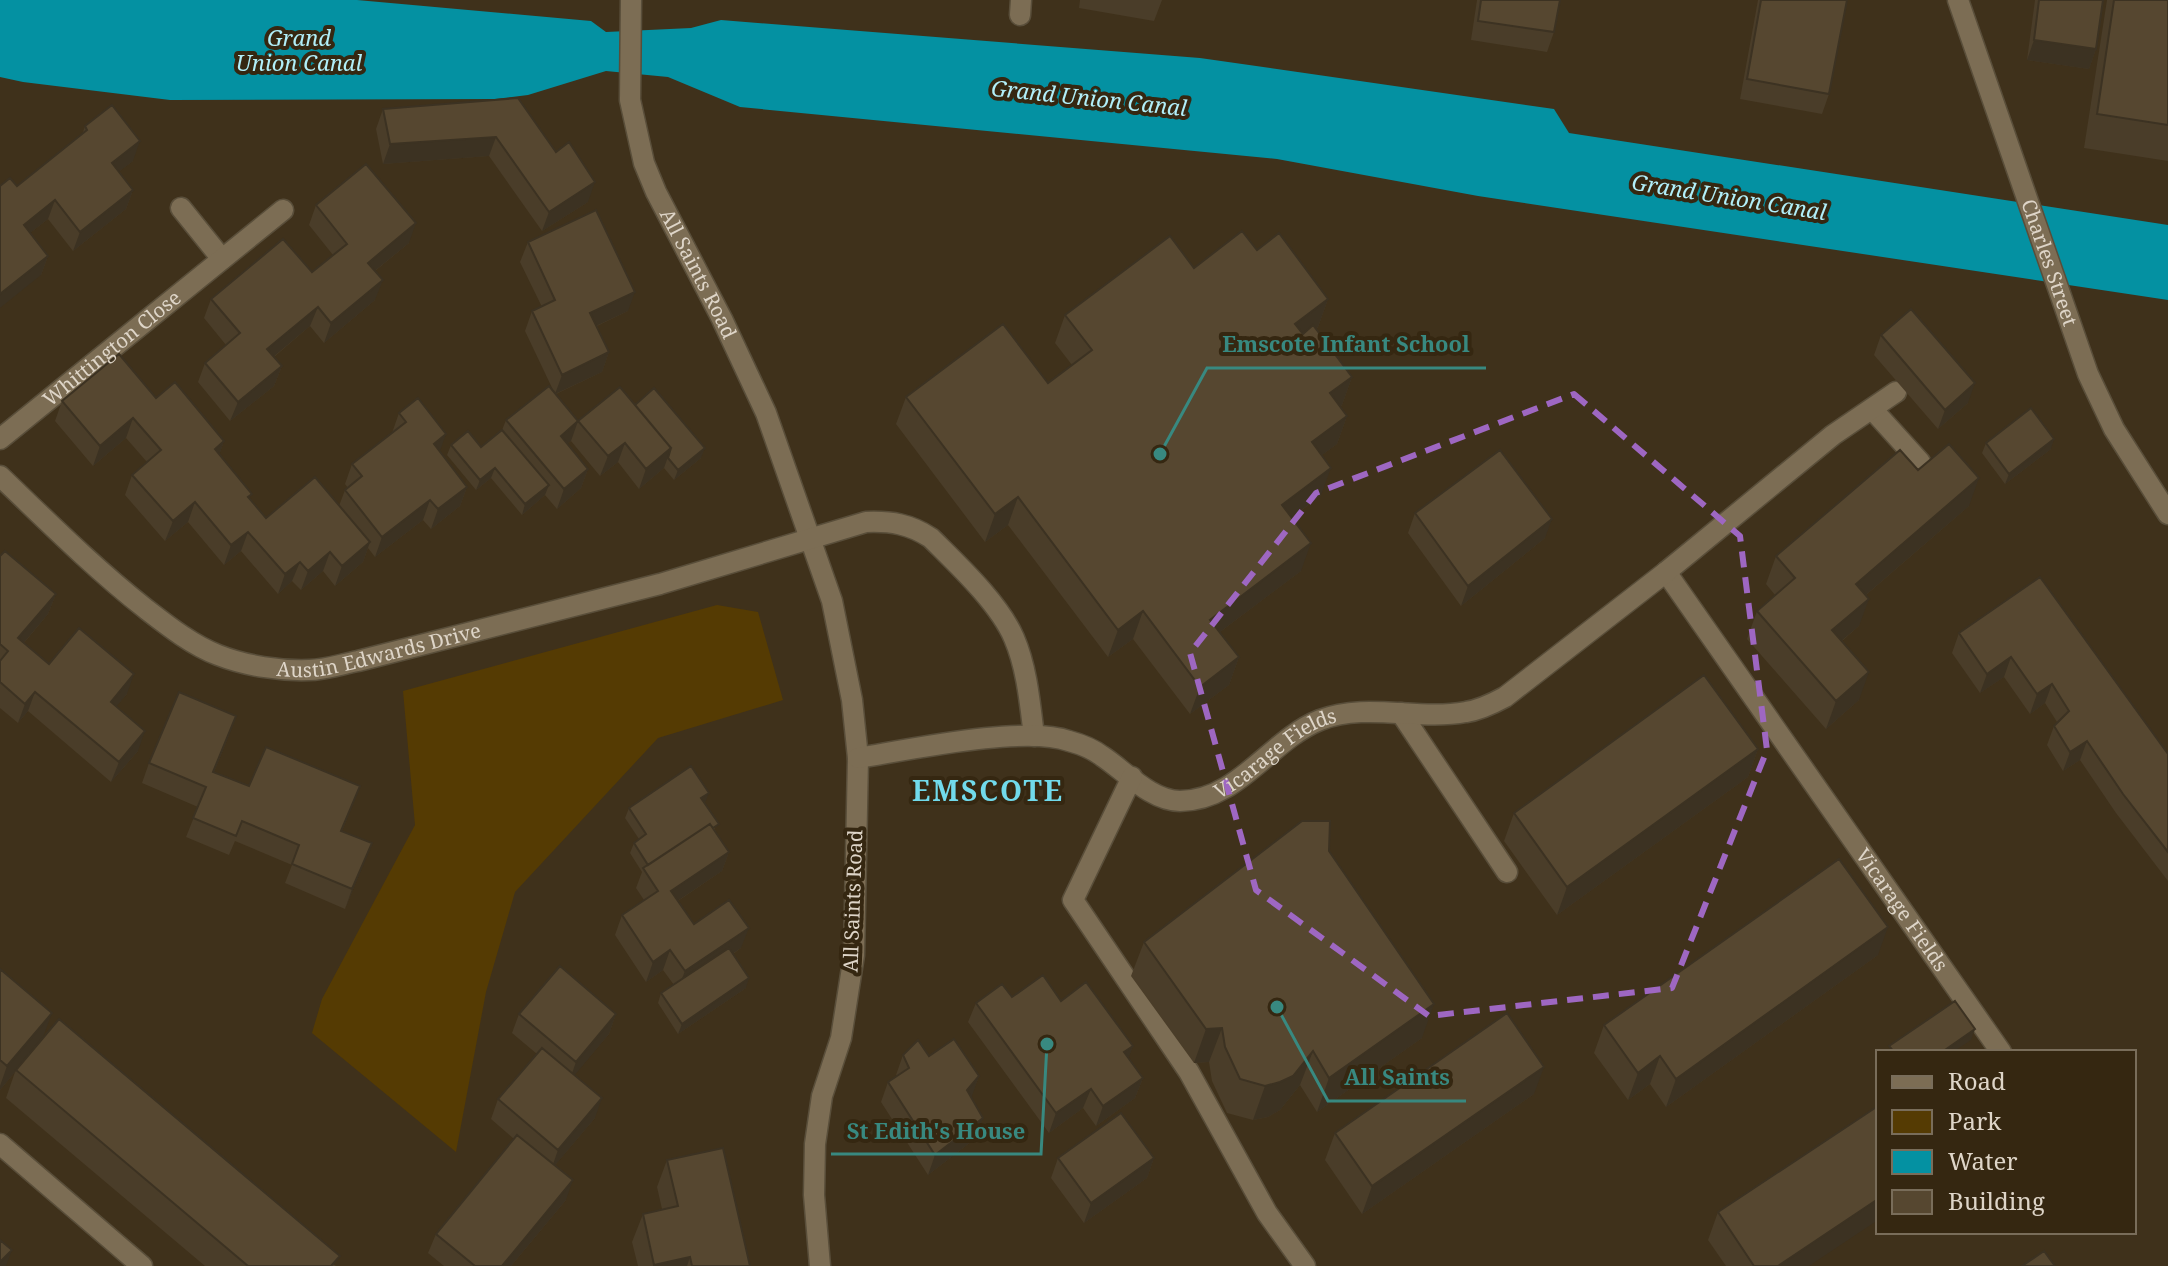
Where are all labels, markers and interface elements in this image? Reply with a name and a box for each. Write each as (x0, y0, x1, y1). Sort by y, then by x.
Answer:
water label: Grand Union Canal (236, 22, 363, 77)
water label: Grand Union Canal (990, 72, 1189, 122)
water label: Grand Union Canal (1630, 166, 1829, 226)
street label: Charles Street (2015, 195, 2084, 329)
street label: All Saints Road (654, 204, 743, 343)
street label: Whittington Close (37, 284, 186, 412)
callout: Emscote Infant School (1207, 322, 1486, 368)
text: Emscote Infant School (1222, 328, 1470, 358)
street label: Austin Edwards Drive (276, 616, 484, 683)
street label: Vicarage Fields (1209, 702, 1339, 805)
district label: EMSCOTE (912, 771, 1064, 809)
street label: All Saints Road (837, 829, 868, 973)
street label: Vicarage Fields (1850, 843, 1955, 977)
legend (1876, 1050, 2136, 1234)
callout: All Saints (1328, 1055, 1466, 1101)
text: All Saints (1344, 1061, 1450, 1091)
text: Road (1948, 1064, 2006, 1097)
text: Park (1948, 1104, 2002, 1137)
callout: St Edith's House (831, 1108, 1041, 1154)
text: St Edith's House (847, 1115, 1025, 1145)
text: Water (1948, 1144, 2018, 1177)
text: Building (1948, 1184, 2045, 1217)

